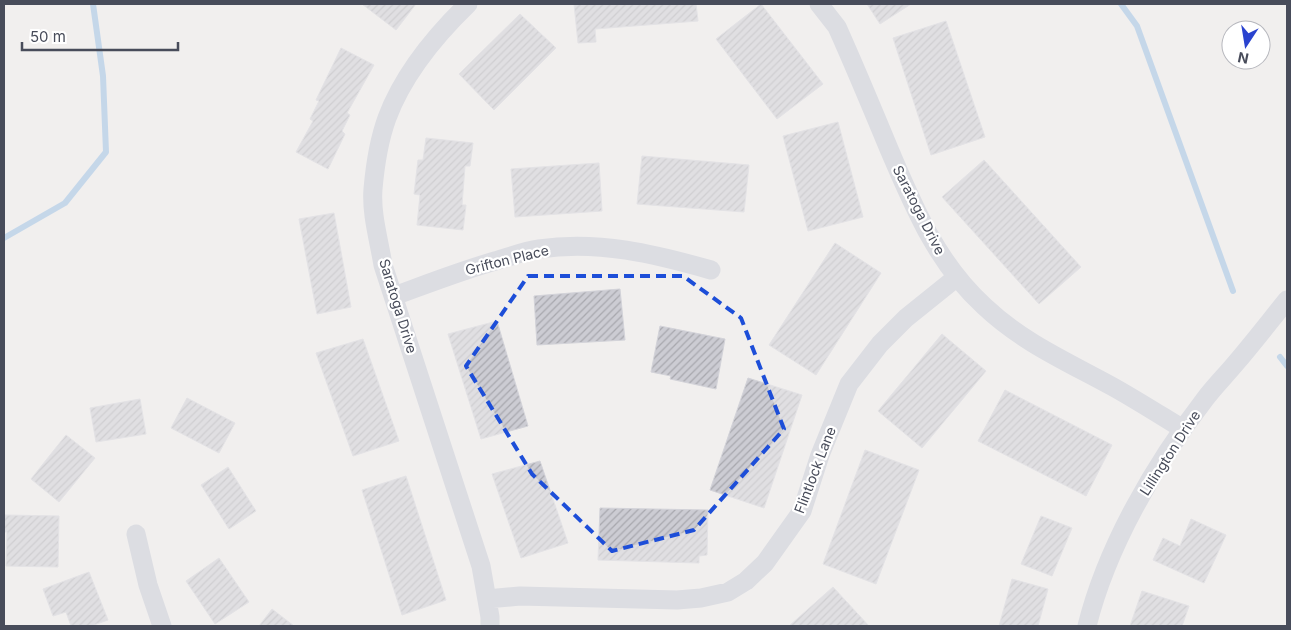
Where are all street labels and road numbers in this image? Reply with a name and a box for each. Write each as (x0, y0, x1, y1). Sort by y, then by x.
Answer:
street label: Saratoga Drive (890, 162, 949, 257)
street label: Grifton Place (463, 241, 550, 278)
street label: Saratoga Drive (376, 257, 421, 355)
street label: Lillington Drive (1136, 407, 1203, 499)
street label: Flintlock Lane (790, 424, 839, 516)

